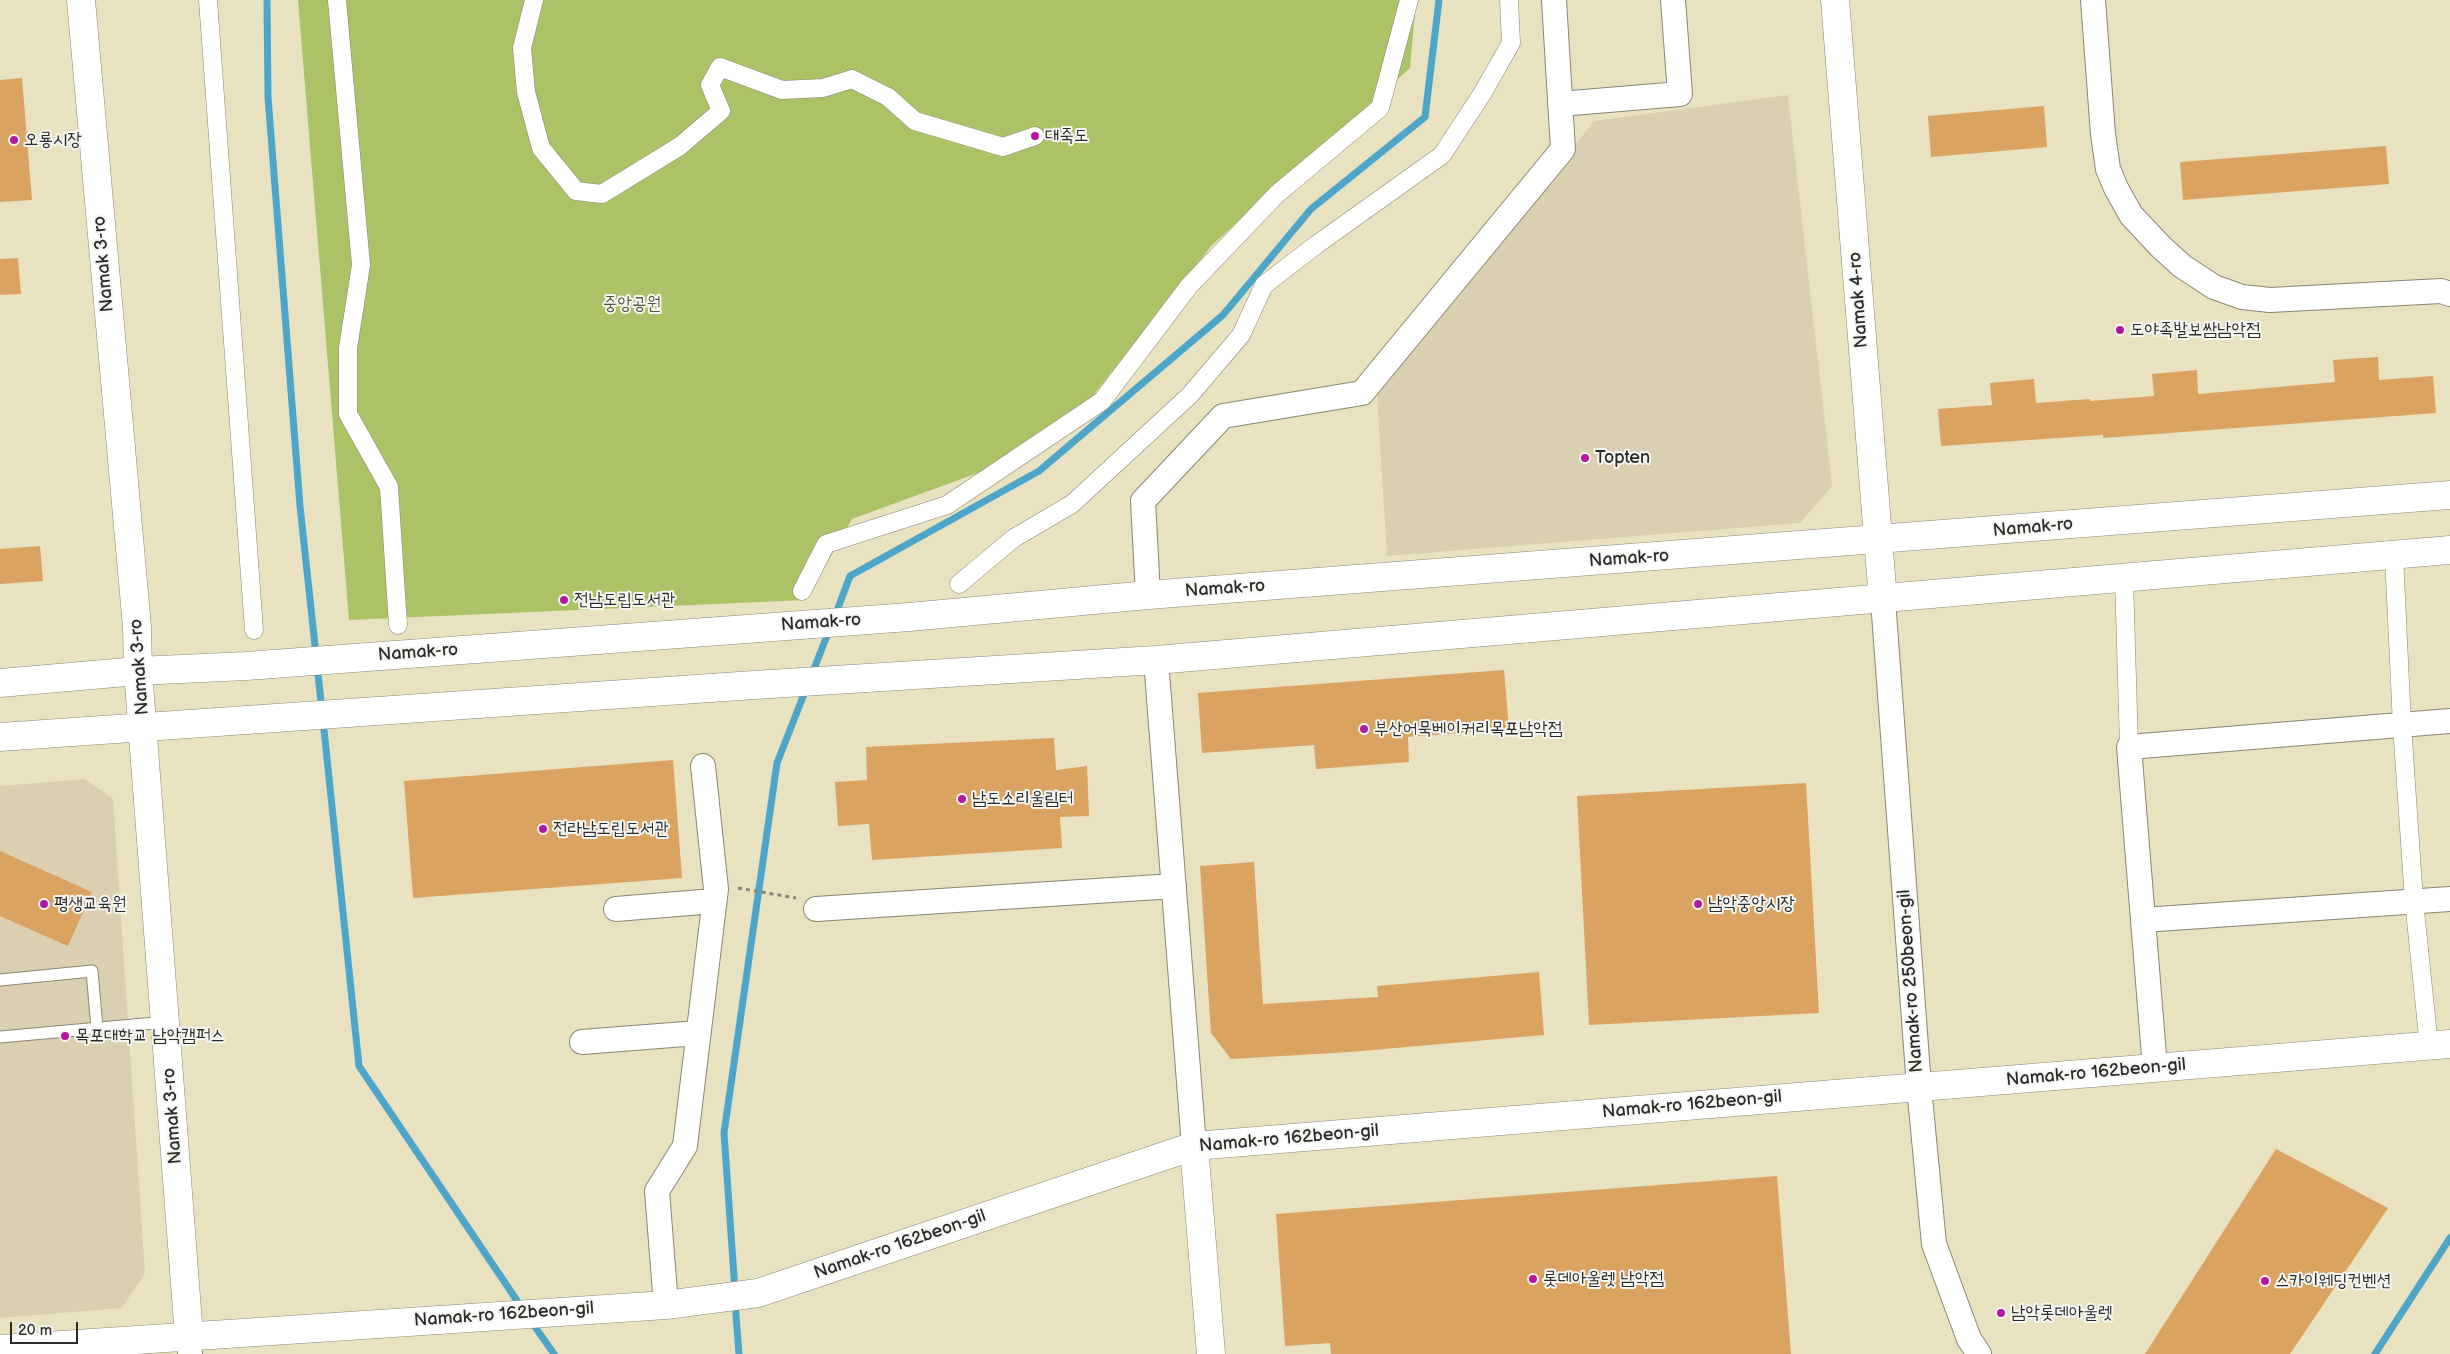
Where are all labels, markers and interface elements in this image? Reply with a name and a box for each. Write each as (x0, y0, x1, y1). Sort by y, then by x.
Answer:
place label: 대죽도 (1045, 125, 1088, 147)
place label: 오룡시장 (24, 129, 82, 151)
marker: 대죽도 (1029, 130, 1041, 142)
marker: 오룡시장 (8, 134, 20, 146)
street label: Namak 3-ro (89, 215, 119, 313)
street label: Namak 4-ro (1845, 251, 1873, 349)
park label: 중앙공원 (603, 293, 661, 315)
place label: 도야족발보쌈남악점 (2130, 319, 2260, 341)
marker: 도야족발보쌈남악점 (2114, 324, 2126, 336)
place label: Topten (1595, 447, 1650, 469)
marker: Topten (1579, 452, 1591, 464)
street label: Namak-ro (1992, 514, 2074, 542)
street label: Namak-ro (1588, 545, 1670, 573)
street label: Namak-ro (1184, 575, 1266, 603)
place label: 전남도립도서관 (574, 589, 675, 611)
marker: 전남도립도서관 (558, 594, 570, 606)
street label: Namak-ro (780, 609, 862, 637)
street label: Namak 3-ro (126, 618, 154, 716)
street label: Namak-ro (377, 639, 459, 667)
place label: 부산어묵베이커리목포남악점 (1374, 718, 1562, 740)
marker: 부산어묵베이커리목포남악점 (1358, 723, 1370, 735)
place label: 남도소리울림터 (972, 788, 1073, 810)
marker: 남도소리울림터 (956, 793, 968, 805)
place label: 전라남도립도서관 (553, 818, 669, 840)
marker: 전라남도립도서관 (537, 823, 549, 835)
street label: Namak-ro 250beon-gil (1894, 889, 1928, 1073)
place label: 평생교육원 (54, 893, 126, 915)
place label: 남악중앙시장 (1708, 893, 1795, 915)
marker: 평생교육원 (38, 898, 50, 910)
marker: 남악중앙시장 (1692, 898, 1704, 910)
place label: 목포대학교 남악캠퍼스 (75, 1025, 225, 1047)
marker: 목포대학교 남악캠퍼스 (59, 1030, 71, 1042)
street label: Namak-ro 162beon-gil (2005, 1054, 2187, 1092)
street label: Namak 3-ro (159, 1067, 187, 1165)
street label: Namak-ro 162beon-gil (1601, 1086, 1783, 1124)
street label: Namak-ro 162beon-gil (1198, 1120, 1380, 1158)
street label: Namak-ro 162beon-gil (811, 1205, 989, 1285)
place label: 롯데아울렛 남악점 (1543, 1268, 1664, 1290)
place label: 스카이웨딩컨벤션 (2275, 1270, 2391, 1292)
marker: 롯데아울렛 남악점 (1527, 1273, 1539, 1285)
marker: 스카이웨딩컨벤션 (2259, 1275, 2271, 1287)
street label: Namak-ro 162beon-gil (413, 1298, 595, 1332)
place label: 남악롯데아울렛 (2011, 1302, 2112, 1324)
marker: 남악롯데아울렛 (1995, 1307, 2007, 1319)
scale bar (12, 1312, 80, 1344)
text: 20 m (18, 1321, 52, 1340)

